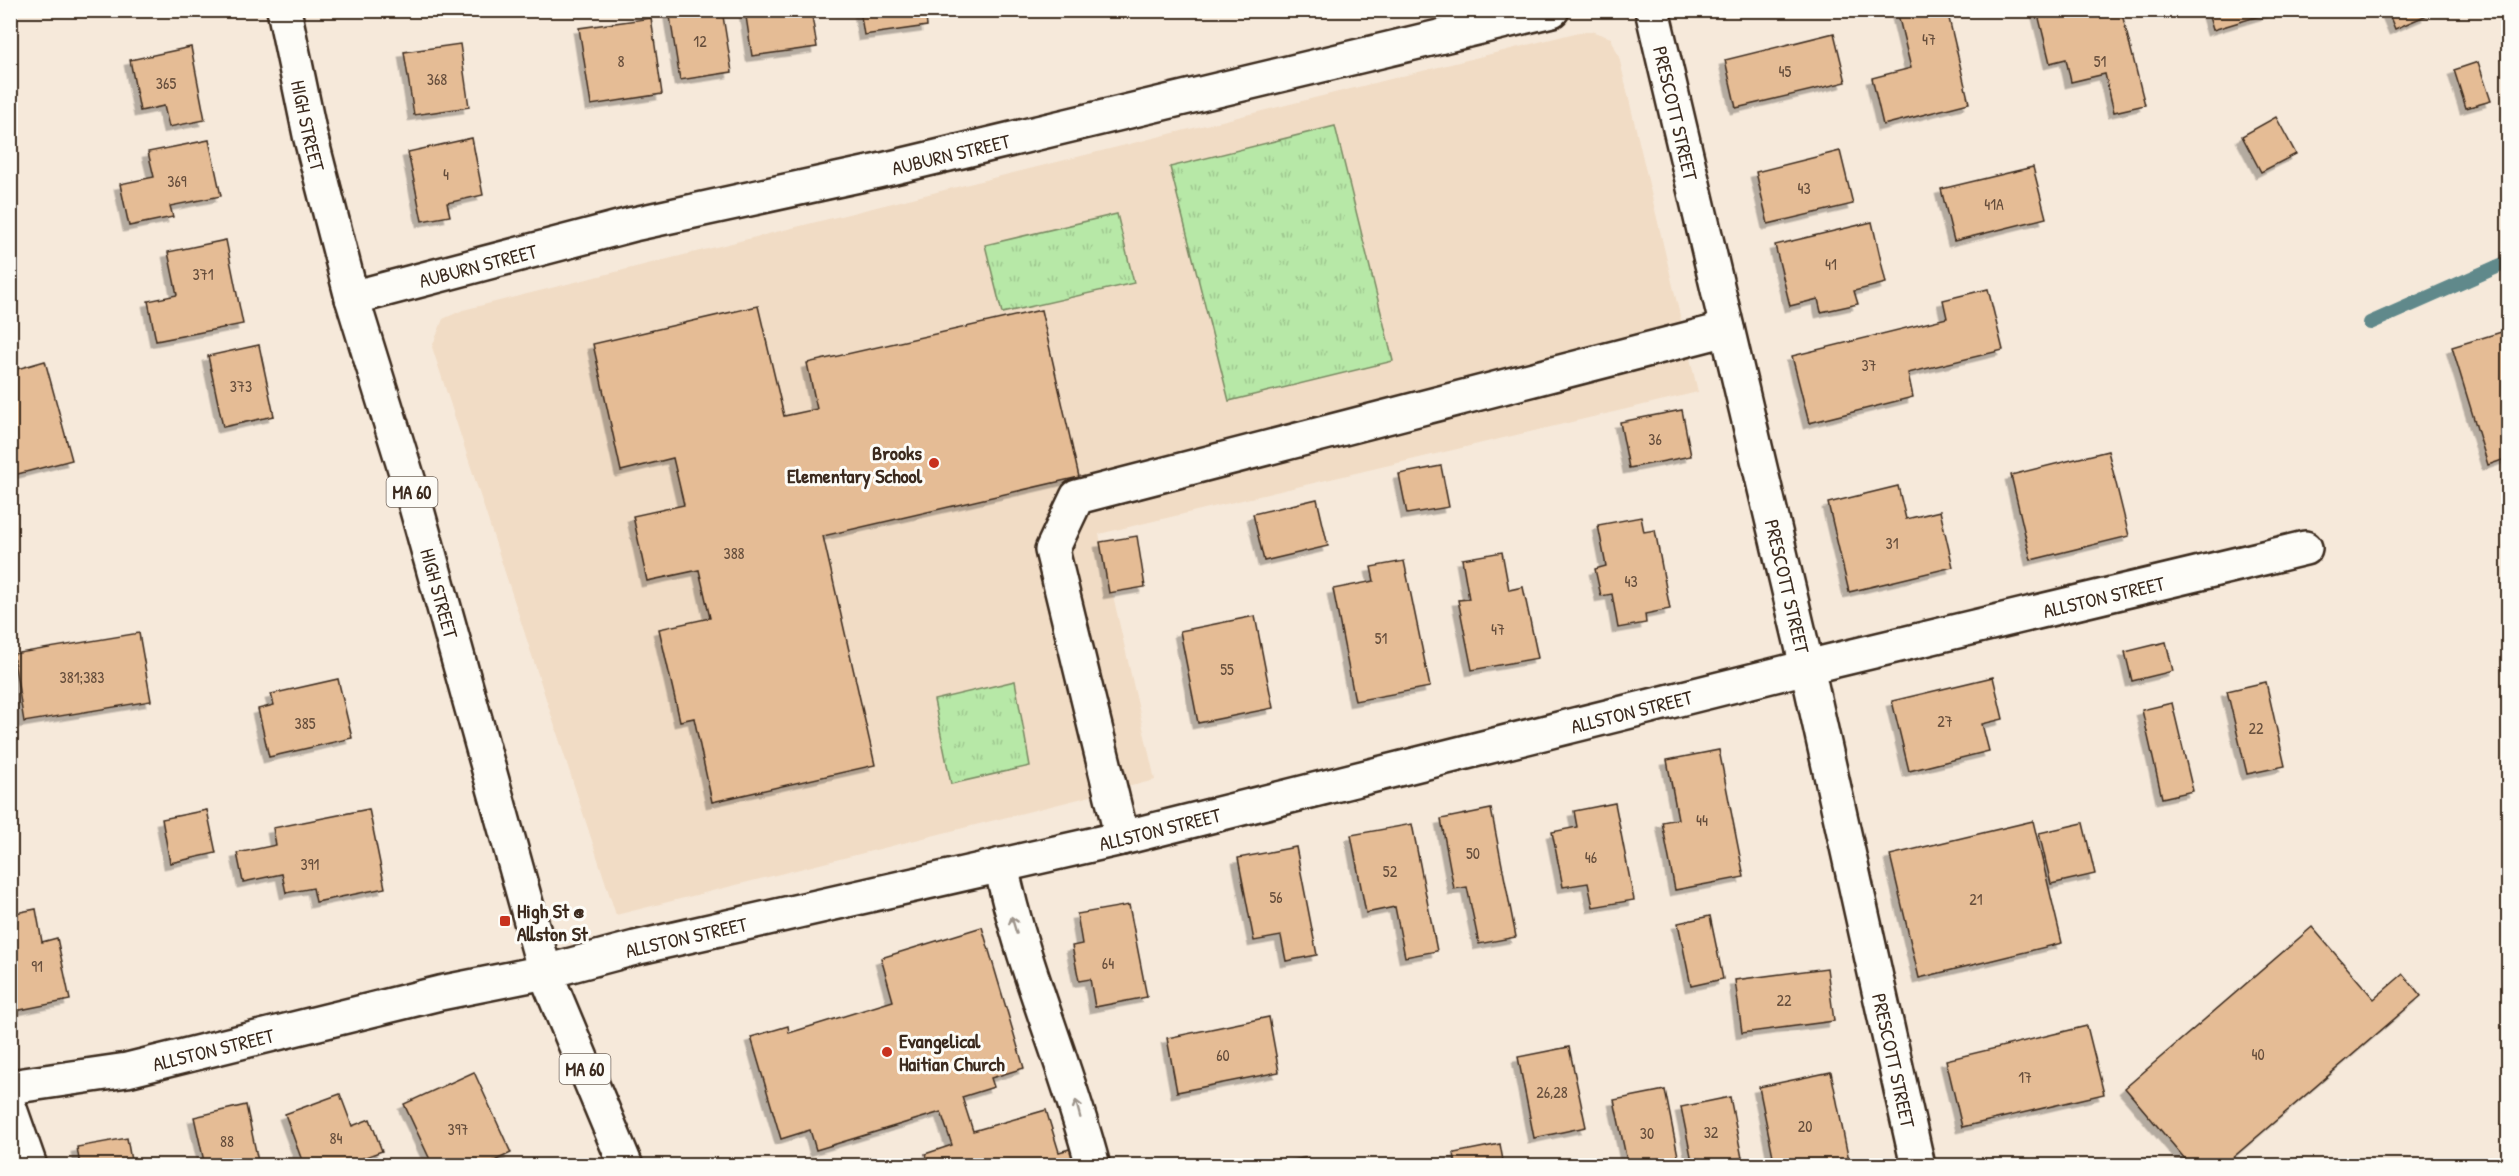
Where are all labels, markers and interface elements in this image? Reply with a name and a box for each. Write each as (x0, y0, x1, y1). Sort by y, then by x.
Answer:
house number: 47 (1922, 28, 1936, 50)
house number: 12 (693, 30, 707, 52)
street label: PRESCOTT STREET (1647, 43, 1705, 184)
house number: 8 (618, 50, 625, 72)
house number: 51 (2094, 50, 2106, 72)
house number: 45 (1779, 60, 1792, 82)
house number: 368 (427, 68, 447, 90)
house number: 365 (156, 72, 176, 94)
street label: HIGH STREET (285, 78, 332, 174)
street label: AUBURN STREET (889, 126, 1013, 181)
house number: 4 (443, 163, 449, 185)
house number: 369 (167, 170, 187, 192)
house number: 43 (1797, 177, 1811, 199)
house number: 41A (1984, 193, 2004, 215)
street label: AUBURN STREET (416, 236, 540, 293)
house number: 41 (1825, 253, 1837, 275)
house number: 371 (193, 263, 214, 285)
house number: 37 (1861, 354, 1877, 376)
house number: 373 (230, 375, 252, 397)
house number: 36 (1648, 428, 1662, 450)
place label: Brooks Elementary School (787, 439, 923, 490)
marker: Brooks Elementary School (927, 456, 941, 470)
road number: MA 60 (386, 477, 438, 507)
street label: PRESCOTT STREET (1759, 516, 1817, 657)
house number: 31 (1886, 532, 1899, 554)
house number: 388 (723, 542, 745, 564)
street label: HIGH STREET (415, 545, 466, 642)
street label: ALLSTON STREET (2040, 568, 2168, 624)
house number: 43 (1624, 570, 1638, 592)
house number: 47 (1491, 618, 1505, 640)
house number: 51 (1375, 627, 1387, 649)
house number: 55 (1220, 658, 1234, 680)
house number: 381;383 (60, 666, 104, 688)
street label: ALLSTON STREET (1568, 683, 1696, 739)
house number: 27 (1937, 710, 1953, 732)
house number: 385 (295, 712, 316, 734)
house number: 22 (2249, 717, 2264, 739)
street label: ALLSTON STREET (1096, 800, 1224, 856)
house number: 44 (1696, 809, 1708, 831)
house number: 50 (1466, 842, 1480, 864)
house number: 46 (1585, 846, 1597, 868)
house number: 391 (301, 853, 320, 875)
house number: 52 (1383, 860, 1398, 882)
house number: 56 (1269, 886, 1283, 908)
house number: 21 (1969, 888, 1983, 910)
place label: High St @ Allston St (517, 897, 589, 947)
street label: ALLSTON STREET (622, 909, 750, 964)
marker: High St @ Allston St (498, 914, 512, 928)
one-way arrow (1008, 916, 1019, 935)
house number: 64 (1102, 952, 1114, 974)
house number: 91 (31, 955, 43, 977)
house number: 22 (1777, 989, 1792, 1011)
street label: PRESCOTT STREET (1866, 991, 1923, 1131)
street label: ALLSTON STREET (150, 1021, 277, 1077)
place label: Evangelical Haitian Church (899, 1027, 1005, 1077)
house number: 40 (2251, 1043, 2265, 1065)
house number: 60 (1216, 1044, 1230, 1066)
marker: Evangelical Haitian Church (880, 1045, 894, 1059)
road number: MA 60 (560, 1054, 610, 1084)
house number: 17 (2018, 1066, 2032, 1088)
house number: 26,28 (1536, 1081, 1568, 1103)
one-way arrow (1072, 1100, 1084, 1119)
house number: 20 (1798, 1115, 1812, 1137)
house number: 397 (448, 1118, 469, 1140)
house number: 32 (1704, 1121, 1719, 1143)
house number: 30 (1640, 1122, 1654, 1144)
house number: 84 (330, 1127, 342, 1149)
house number: 88 (220, 1130, 234, 1152)

